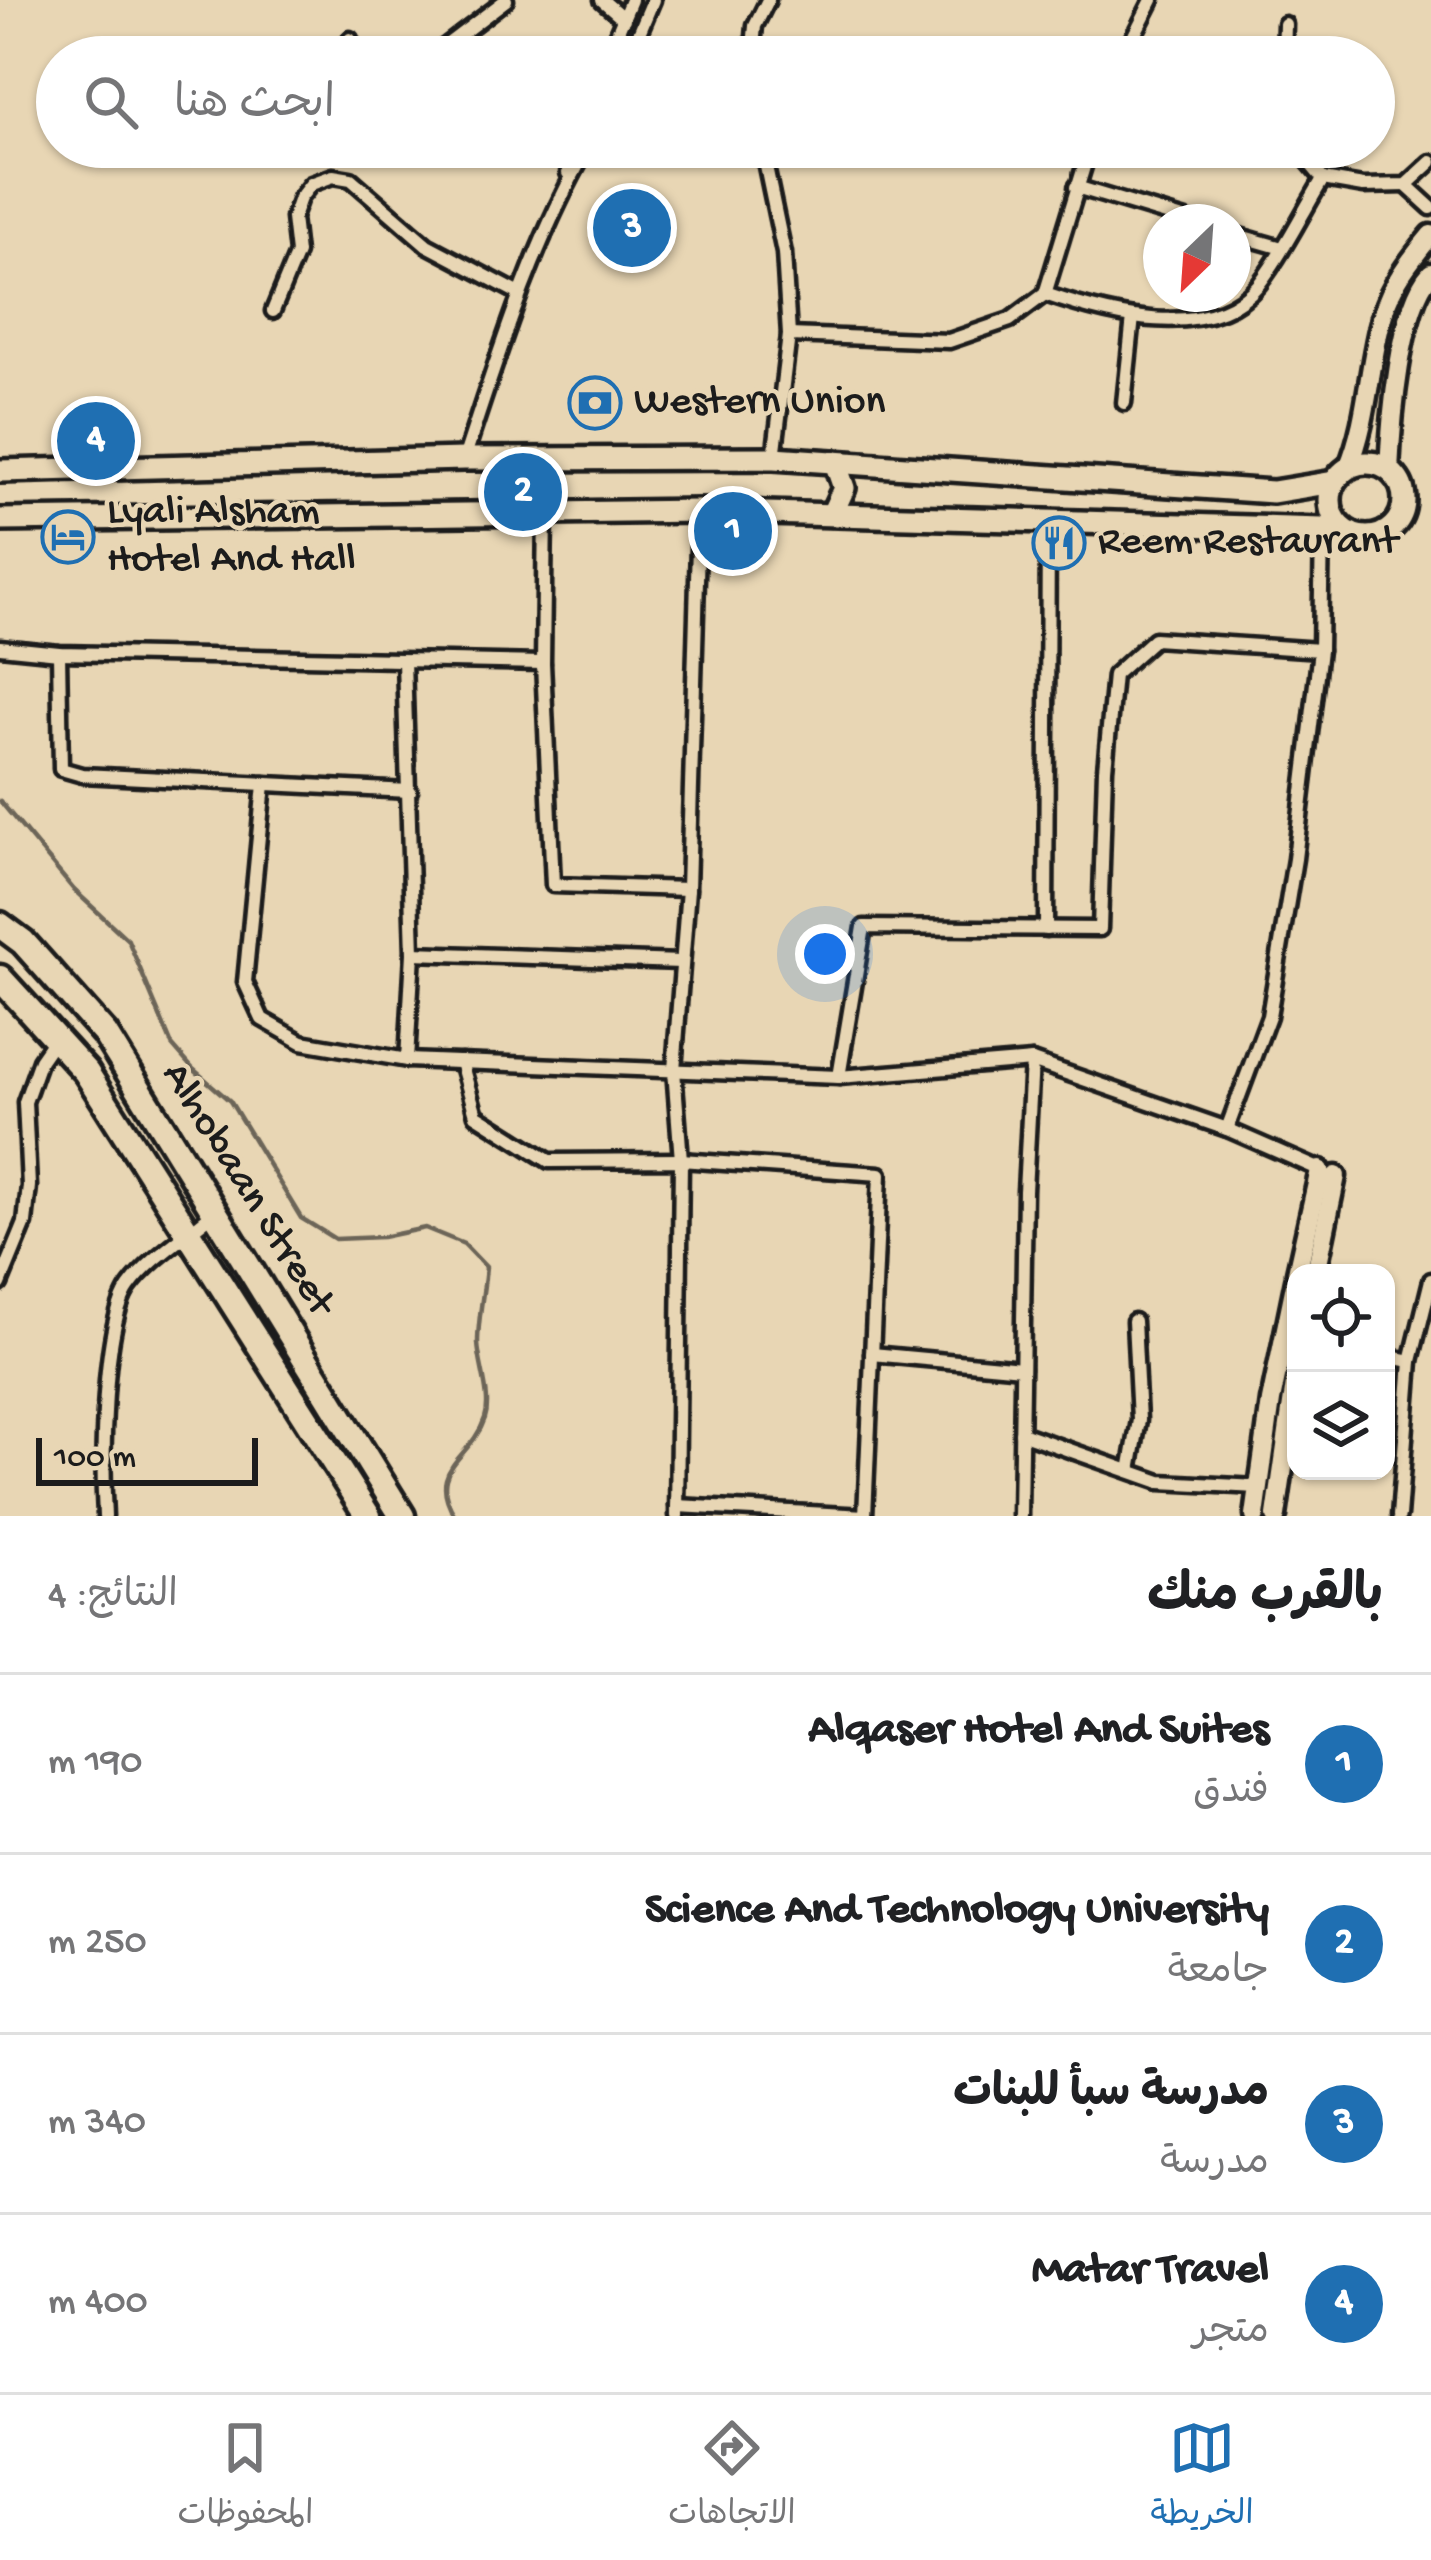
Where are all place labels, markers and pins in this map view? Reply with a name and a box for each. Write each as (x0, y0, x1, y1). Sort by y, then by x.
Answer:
pin: 3 (593, 183, 671, 273)
bank icon: Western Union (567, 375, 623, 431)
place label: Western Union (634, 379, 886, 428)
pin: 4 (57, 396, 135, 486)
pin: 2 (484, 447, 562, 537)
pin: 1 (694, 486, 772, 576)
place label: Lyali Alsham Hotel And Hall (107, 489, 356, 586)
hotel icon: Lyali Alsham Hotel And Hall (40, 509, 96, 565)
restaurant icon: Reem Restaurant (1031, 515, 1087, 571)
place label: Reem Restaurant (1098, 519, 1402, 568)

